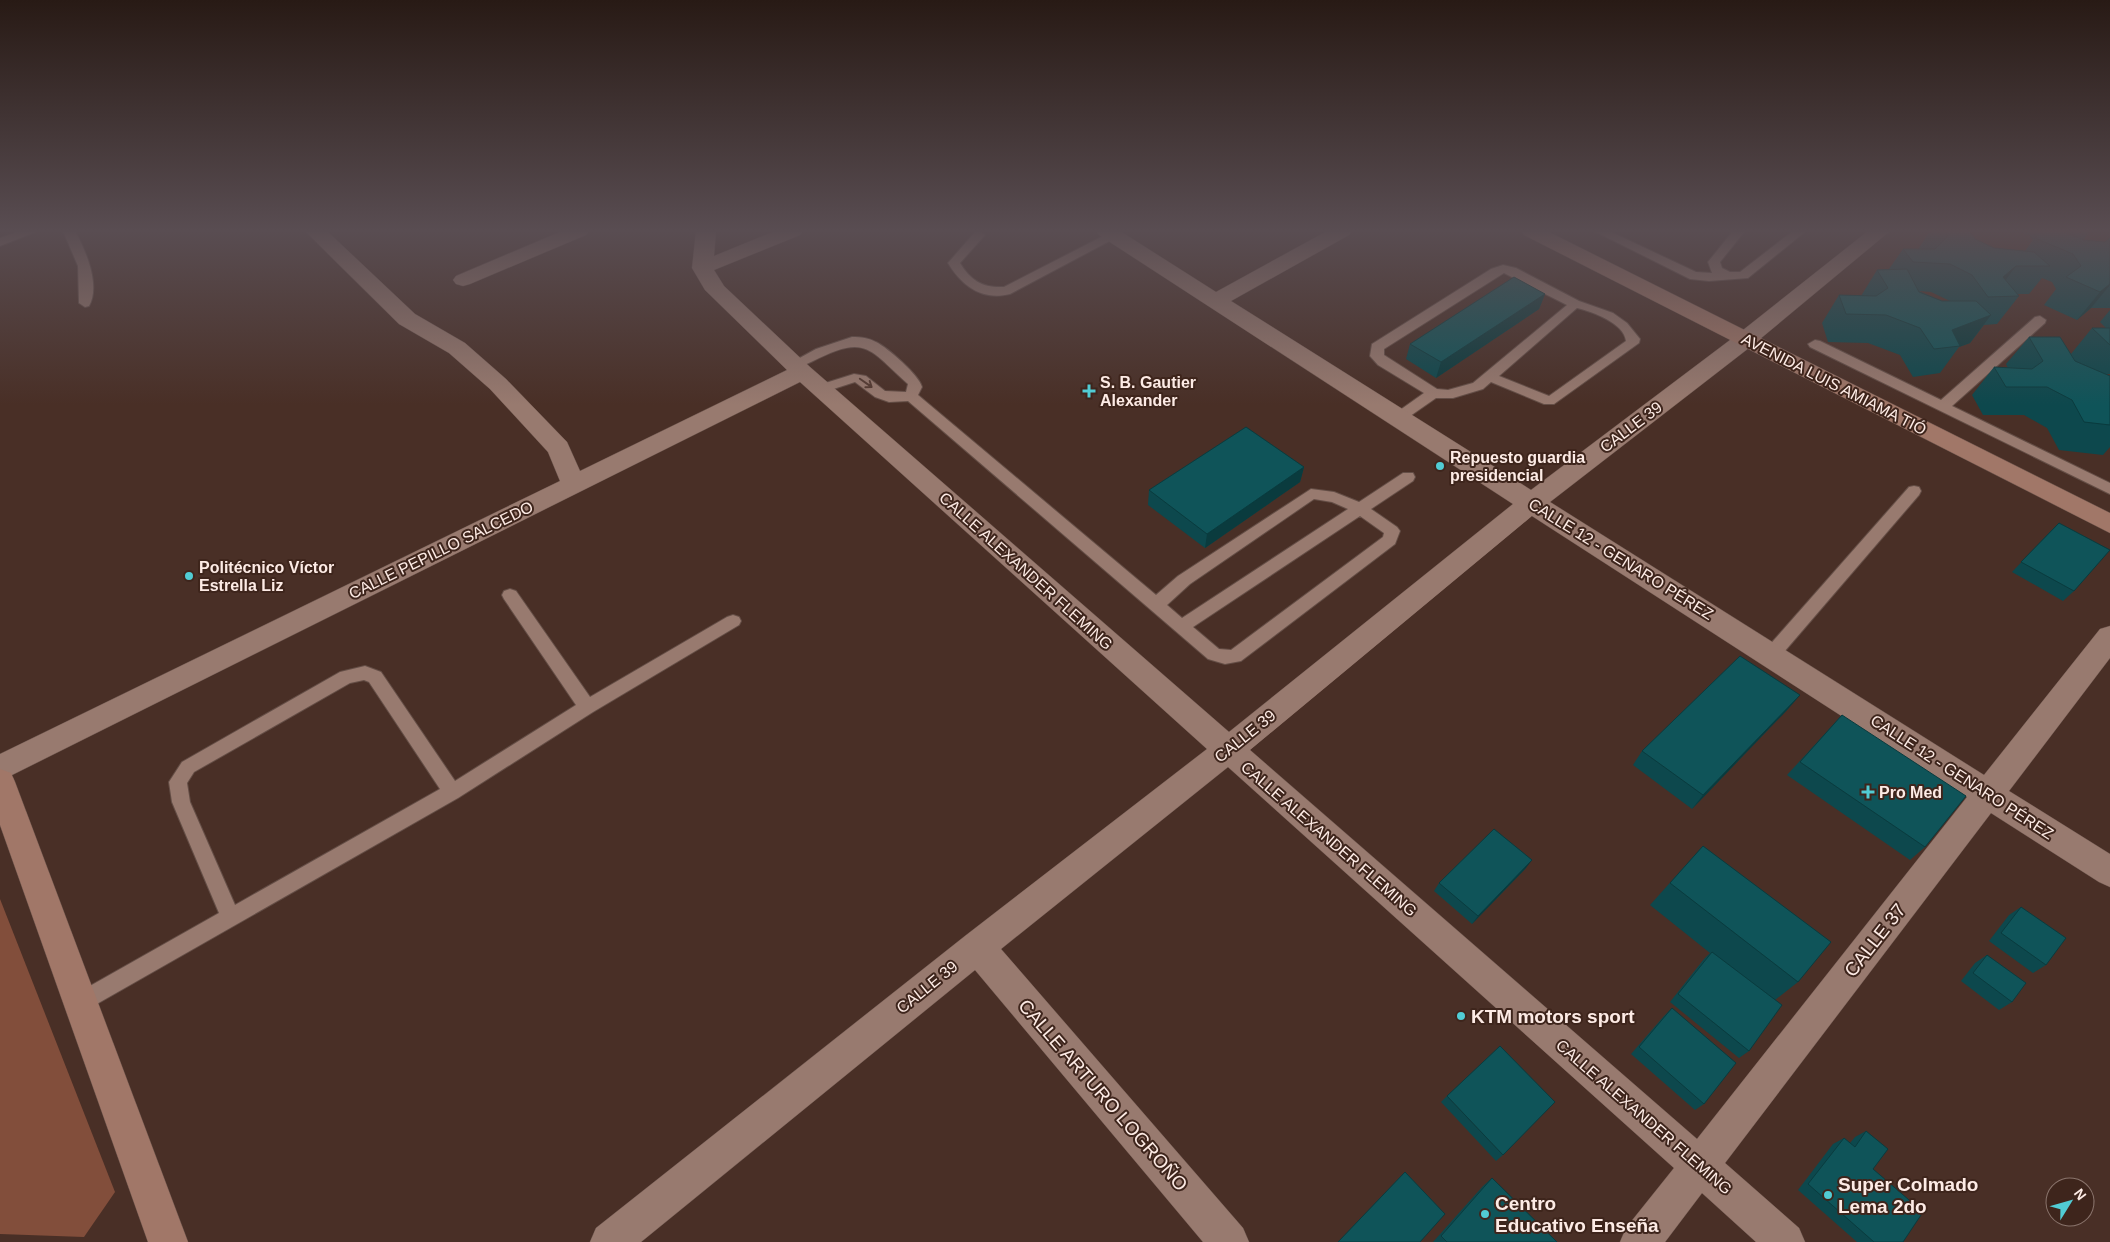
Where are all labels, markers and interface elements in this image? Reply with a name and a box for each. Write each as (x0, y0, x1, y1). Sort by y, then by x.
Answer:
street label: AVENIDA LUIS AMIAMA TIÓ (1739, 329, 1930, 438)
place label: S. B. Gautier Alexander (1100, 374, 1196, 409)
one-way arrow (859, 378, 873, 388)
marker: S. B. Gautier Alexander (1082, 384, 1096, 398)
street label: CALLE 39 (1597, 398, 1665, 456)
place label: Repuesto guardia presidencial (1450, 449, 1585, 484)
marker: Repuesto guardia presidencial (1434, 460, 1446, 472)
street label: CALLE ALEXANDER FLEMING (936, 489, 1116, 653)
street label: CALLE 12 - GENARO PÉREZ (1526, 494, 1717, 623)
street label: CALLE PEPILLO SALCEDO (346, 498, 536, 602)
place label: Politécnico Víctor Estrella Liz (199, 559, 334, 594)
marker: Politécnico Víctor Estrella Liz (183, 570, 195, 582)
street label: CALLE 39 (1211, 706, 1279, 766)
street label: CALLE 12 - GENARO PÉREZ (1868, 711, 2057, 843)
street label: CALLE ALEXANDER FLEMING (1238, 758, 1420, 920)
place label: Pro Med (1879, 784, 1942, 801)
marker: Pro Med (1861, 785, 1875, 799)
street label: CALLE 37 (1840, 899, 1910, 981)
street label: CALLE 39 (893, 957, 961, 1017)
street label: CALLE ARTURO LOGROÑO (1014, 995, 1192, 1195)
place label: KTM motors sport (1471, 1006, 1635, 1027)
marker: KTM motors sport (1455, 1010, 1467, 1022)
street label: CALLE ALEXANDER FLEMING (1553, 1036, 1735, 1198)
place label: Super Colmado Lema 2do (1838, 1174, 1978, 1217)
north arrow (2045, 1177, 2095, 1227)
text: N (2071, 1185, 2090, 1203)
marker: Super Colmado Lema 2do (1822, 1189, 1834, 1201)
place label: Centro Educativo Enseña (1495, 1193, 1659, 1236)
marker: Centro Educativo Enseña (1479, 1208, 1491, 1220)

